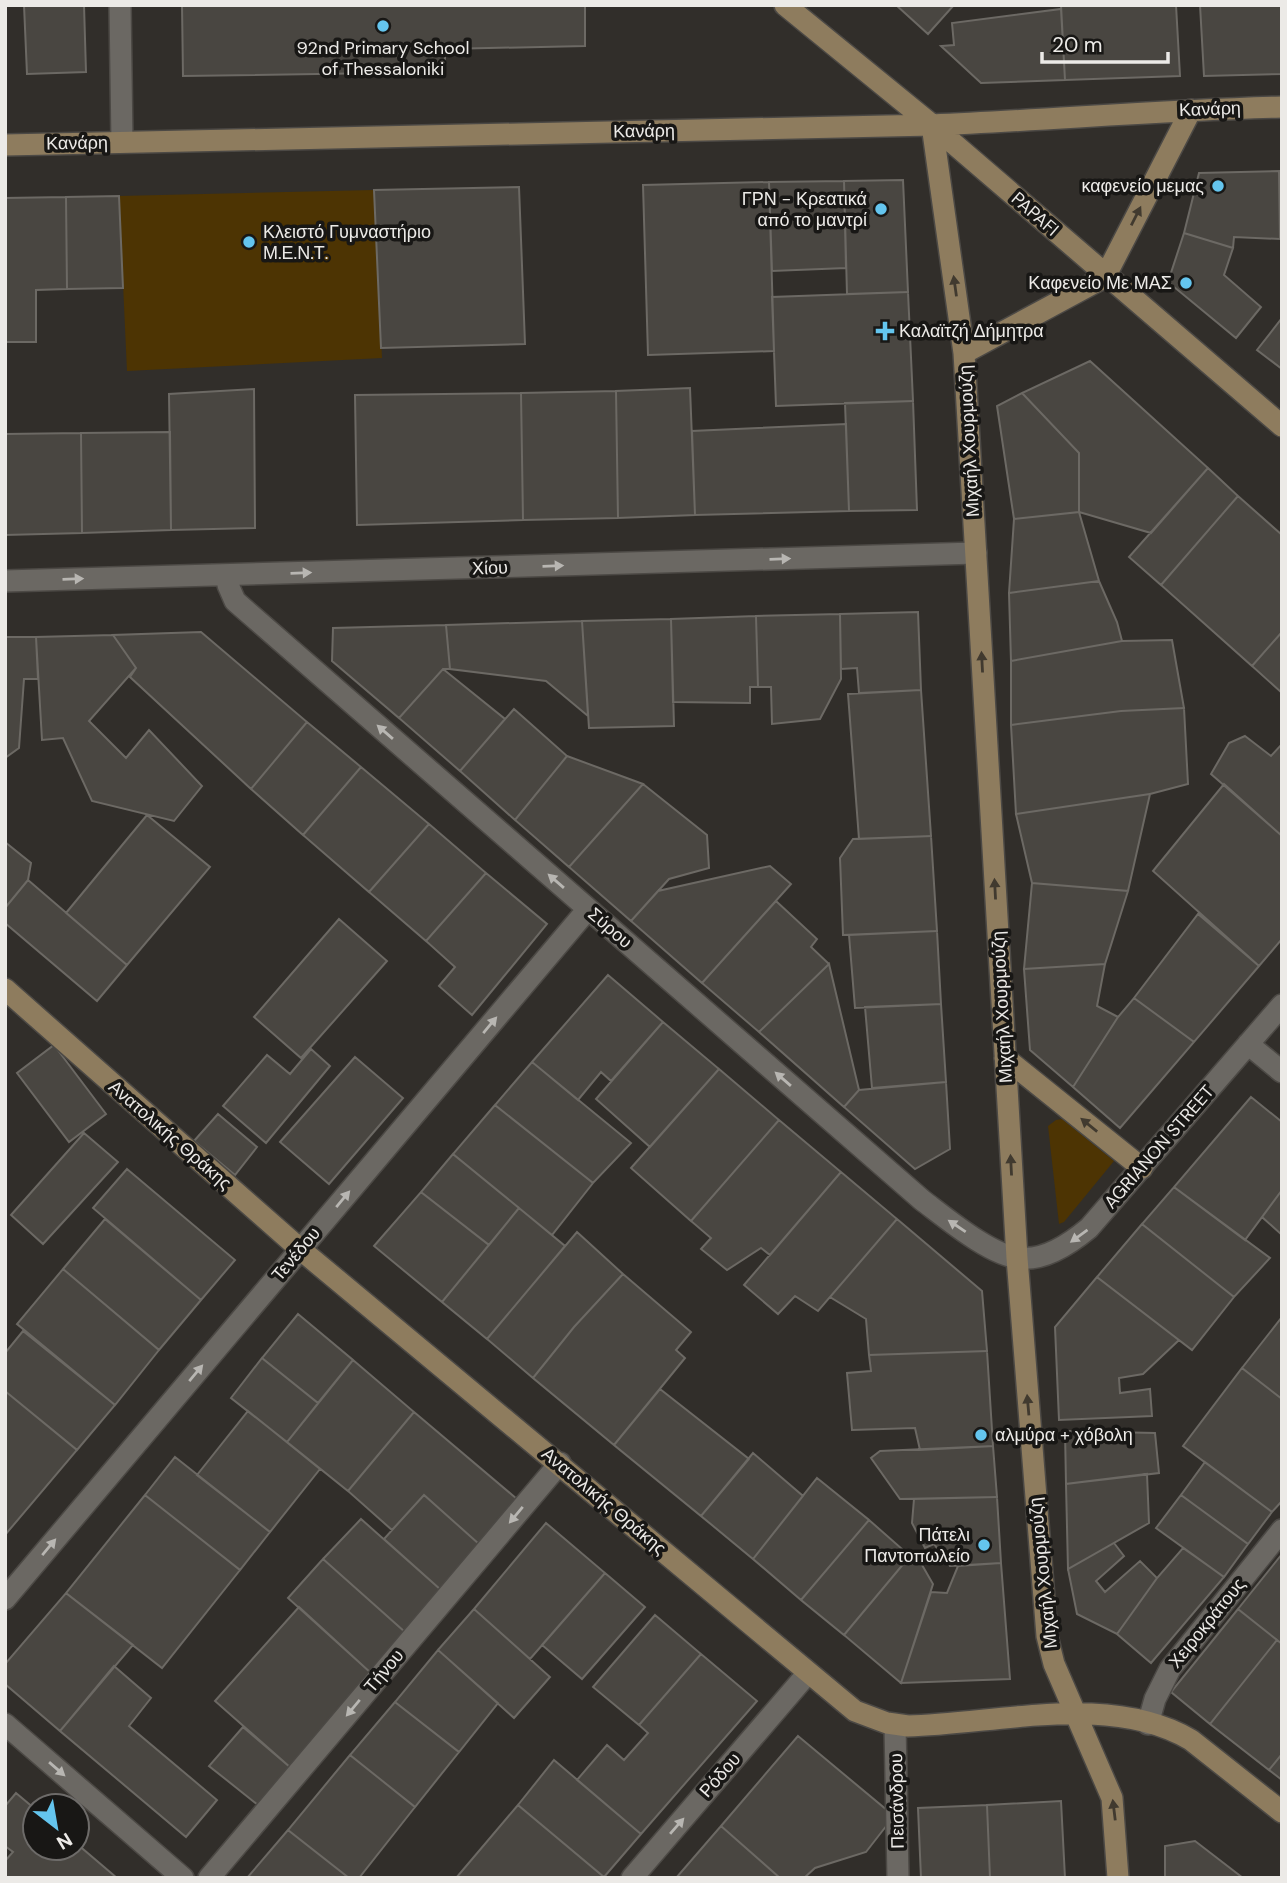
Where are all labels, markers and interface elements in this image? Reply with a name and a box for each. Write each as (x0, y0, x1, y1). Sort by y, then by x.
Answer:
marker: 92nd Primary School of Thessaloniki (375, 18, 391, 34)
scale bar (1042, 21, 1168, 65)
text: 20 m (1052, 31, 1103, 59)
place label: 92nd Primary School of Thessaloniki (297, 36, 469, 81)
street label: Κανάρη (1179, 96, 1241, 122)
street label: Κανάρη (613, 118, 675, 144)
street label: Κανάρη (46, 130, 108, 156)
place label: καφενείο μεμας (1081, 174, 1204, 198)
marker: καφενείο μεμας (1210, 178, 1226, 194)
place label: ΓΡΝ - Κρεατικά από το μαντρί (742, 187, 867, 232)
street label: PAPAFI (1006, 187, 1064, 241)
marker: ΓΡΝ - Κρεατικά από το μαντρί (873, 201, 889, 217)
one-way arrow (1131, 206, 1142, 226)
place label: Κλειστό Γυμναστήριο Μ.Ε.Ν.Τ. (263, 220, 431, 265)
marker: Κλειστό Γυμναστήριο Μ.Ε.Ν.Τ. (241, 234, 257, 250)
place label: Καφενείο Με ΜΑΣ (1028, 271, 1172, 295)
one-way arrow (950, 274, 961, 296)
marker: Καφενείο Με ΜΑΣ (1178, 275, 1194, 291)
place label: Καλαϊτζή Δήμητρα (899, 319, 1044, 343)
marker: Καλαϊτζή Δήμητρα (877, 323, 893, 339)
street label: Μιχαήλ Χουρμούζη (953, 364, 985, 518)
one-way arrow (769, 553, 791, 565)
street label: Χίου (472, 555, 508, 581)
one-way arrow (542, 560, 564, 571)
one-way arrow (290, 567, 312, 579)
one-way arrow (63, 574, 85, 585)
one-way arrow (976, 651, 987, 673)
one-way arrow (376, 724, 394, 740)
one-way arrow (547, 873, 565, 889)
one-way arrow (989, 878, 1000, 900)
street label: Σύρου (583, 902, 637, 954)
street label: Μιχαήλ Χουρμούζη (986, 930, 1018, 1084)
one-way arrow (482, 1017, 497, 1035)
one-way arrow (774, 1071, 792, 1087)
street label: Ανατολικής Θράκης (103, 1075, 237, 1195)
street label: AGRIANON STREET (1099, 1080, 1219, 1214)
one-way arrow (1080, 1118, 1097, 1133)
one-way arrow (1005, 1154, 1016, 1176)
one-way arrow (335, 1190, 351, 1208)
one-way arrow (948, 1219, 966, 1233)
street label: Τενέδου (266, 1222, 326, 1286)
one-way arrow (1070, 1228, 1088, 1242)
one-way arrow (188, 1364, 203, 1381)
one-way arrow (1023, 1394, 1034, 1416)
place label: αλμύρα + χόβολη (995, 1423, 1133, 1447)
marker: αλμύρα + χόβολη (973, 1427, 989, 1443)
street label: Ανατολικής Θράκης (537, 1442, 671, 1560)
street label: Μιχαήλ Χουρμούζη (1023, 1496, 1063, 1650)
one-way arrow (508, 1506, 523, 1524)
place label: Πάτελι Παντοπωλείο (864, 1523, 970, 1568)
marker: Πάτελι Παντοπωλείο (976, 1537, 992, 1553)
one-way arrow (41, 1538, 56, 1555)
street label: Χειροκράτους (1163, 1573, 1251, 1673)
street label: Τήνου (359, 1644, 409, 1698)
one-way arrow (345, 1699, 361, 1717)
street label: Ρόδου (694, 1748, 746, 1802)
street label: Πεισάνδρου (884, 1753, 910, 1849)
one-way arrow (48, 1760, 65, 1776)
north arrow (21, 1792, 91, 1862)
one-way arrow (1108, 1799, 1119, 1821)
one-way arrow (669, 1817, 685, 1835)
text: N (52, 1827, 77, 1855)

